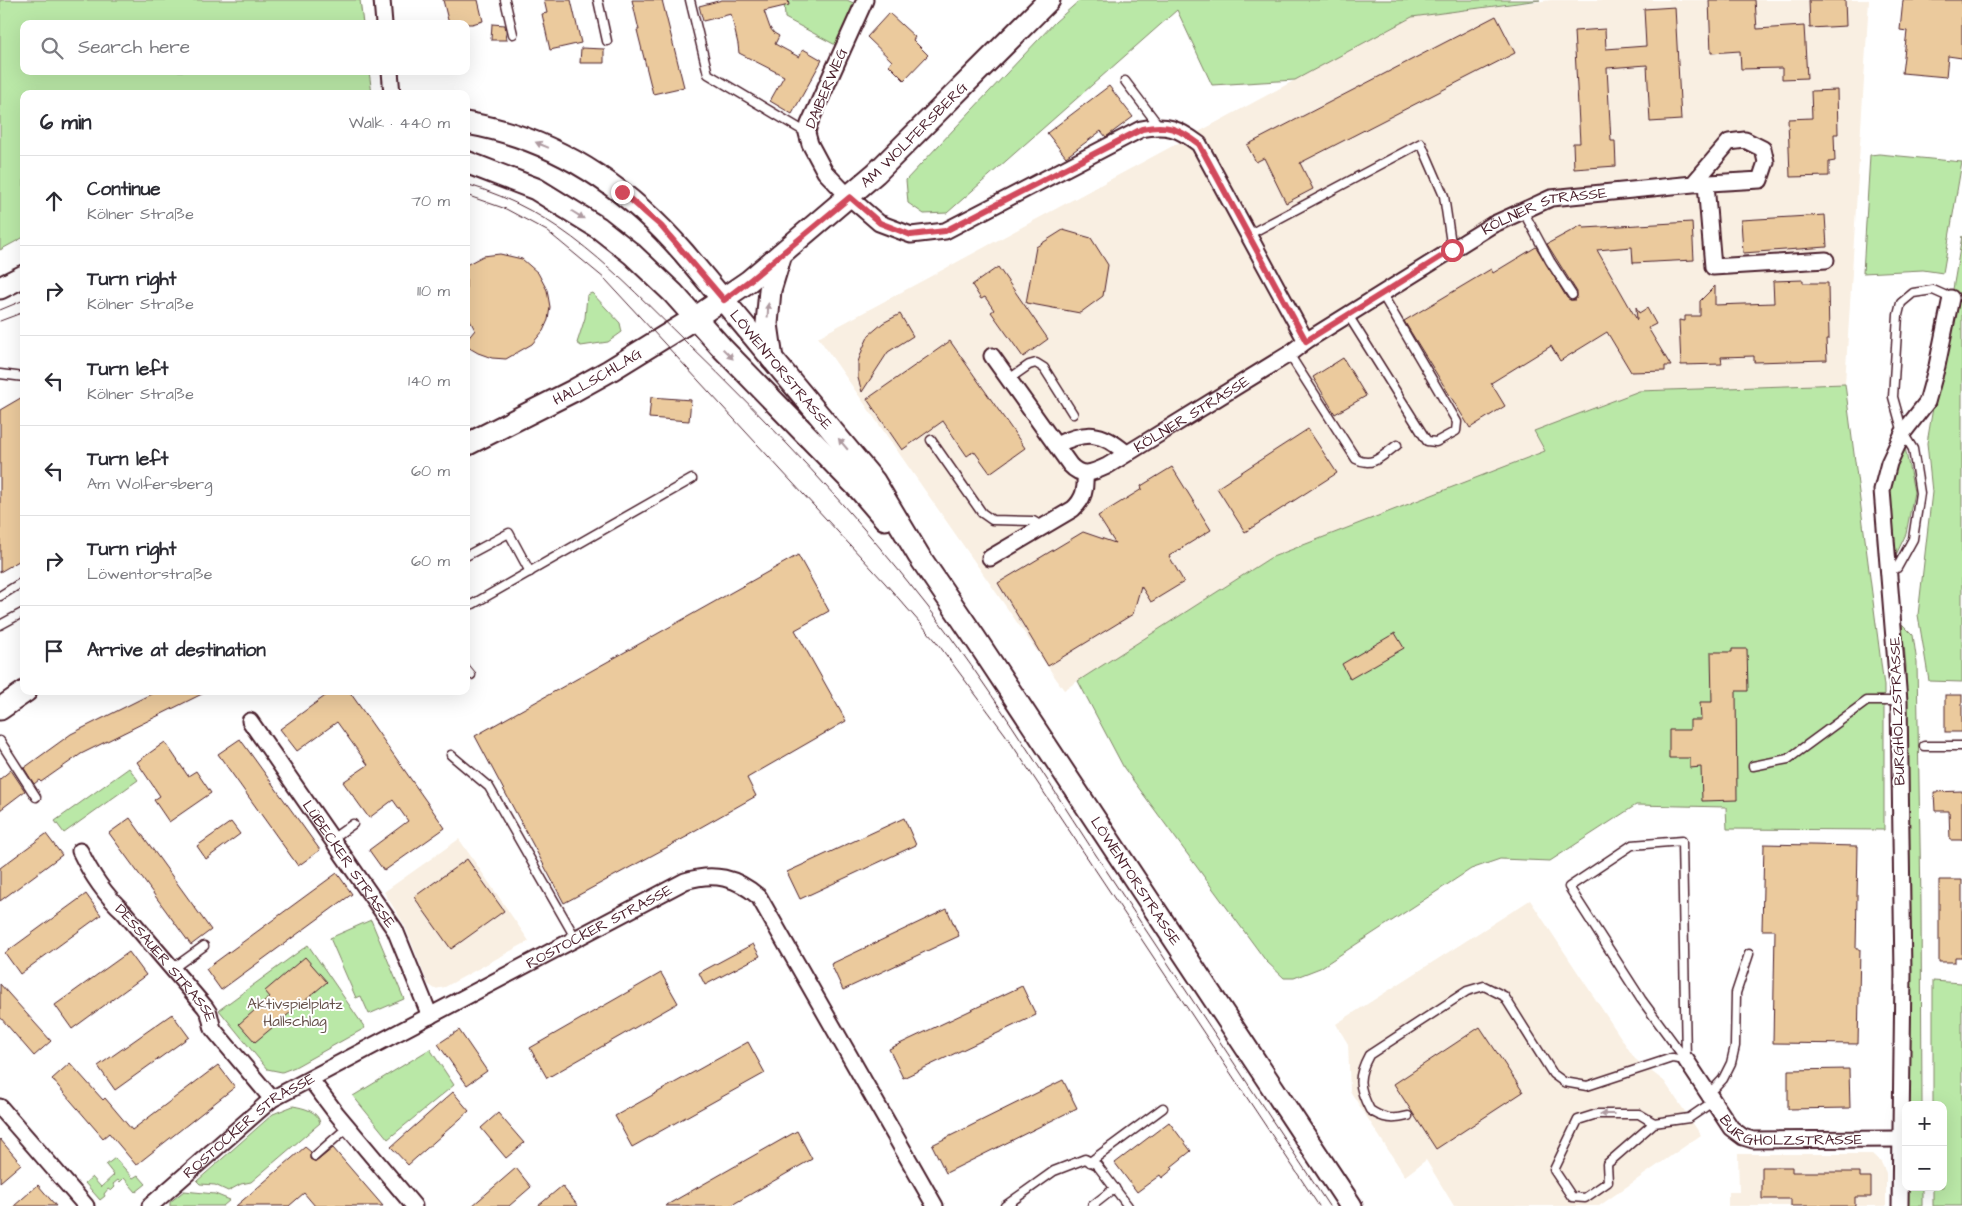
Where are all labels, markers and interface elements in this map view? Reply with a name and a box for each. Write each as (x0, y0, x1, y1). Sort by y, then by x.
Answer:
search box (20, 20, 470, 75)
icon: search (38, 34, 66, 62)
text: Search here (78, 34, 190, 61)
street label: DAIBERWEG (800, 44, 853, 132)
street label: AM WOLFERSBERG (856, 77, 973, 193)
text: 6 min (40, 108, 92, 137)
text: Walk · 440 m (349, 112, 450, 134)
one-way arrow (535, 141, 549, 149)
text: Continue (87, 176, 161, 203)
route end (611, 181, 634, 204)
street label: KÖLNER STRASSE (1477, 183, 1608, 240)
icon: ahead (40, 187, 68, 215)
text: 70 m (411, 190, 450, 212)
text: Kölner Straße (87, 203, 194, 225)
one-way arrow (571, 210, 584, 219)
route start (1441, 239, 1464, 262)
text: Turn right (87, 266, 176, 293)
icon: right (40, 277, 68, 305)
text: 110 m (417, 280, 450, 302)
text: Kölner Straße (87, 293, 194, 315)
one-way arrow (765, 302, 773, 318)
street label: LÖWENTORSTRASSE (725, 305, 837, 435)
street label: HALLSCHLAG (549, 343, 646, 410)
one-way arrow (722, 348, 734, 360)
text: Turn left (87, 356, 168, 383)
icon: left (40, 367, 68, 395)
text: 140 m (408, 370, 450, 392)
street label: KÖLNER STRASSE (1130, 371, 1254, 458)
text: Kölner Straße (87, 383, 194, 405)
one-way arrow (838, 438, 849, 450)
text: Turn left (87, 446, 168, 473)
icon: left (40, 457, 68, 485)
text: 60 m (411, 460, 450, 482)
text: Am Wolfersberg (87, 473, 212, 495)
text: Turn right (87, 536, 176, 563)
icon: right (40, 547, 68, 575)
text: 60 m (411, 550, 450, 572)
text: Löwentorstraße (87, 563, 212, 585)
street label: BURGHOLZSTRASSE (1884, 636, 1911, 786)
icon: arrive (40, 637, 68, 665)
text: Arrive at destination (87, 637, 266, 664)
street label: LÜBECKER STRASSE (297, 796, 401, 932)
street label: LÖWENTORSTRASSE (1085, 813, 1186, 950)
street label: ROSTOCKER STRASSE (522, 880, 676, 974)
street label: DESSAUER STRASSE (111, 899, 221, 1024)
park label: Aktivspielplatz Hallschlag (247, 994, 343, 1033)
street label: ROSTOCKER STRASSE (179, 1068, 319, 1183)
map controls (1902, 1101, 1947, 1191)
button: + (1902, 1101, 1947, 1146)
one-way arrow (1599, 1110, 1615, 1118)
street label: BURGHOLZSTRASSE (1714, 1111, 1863, 1151)
button: − (1902, 1146, 1947, 1191)

